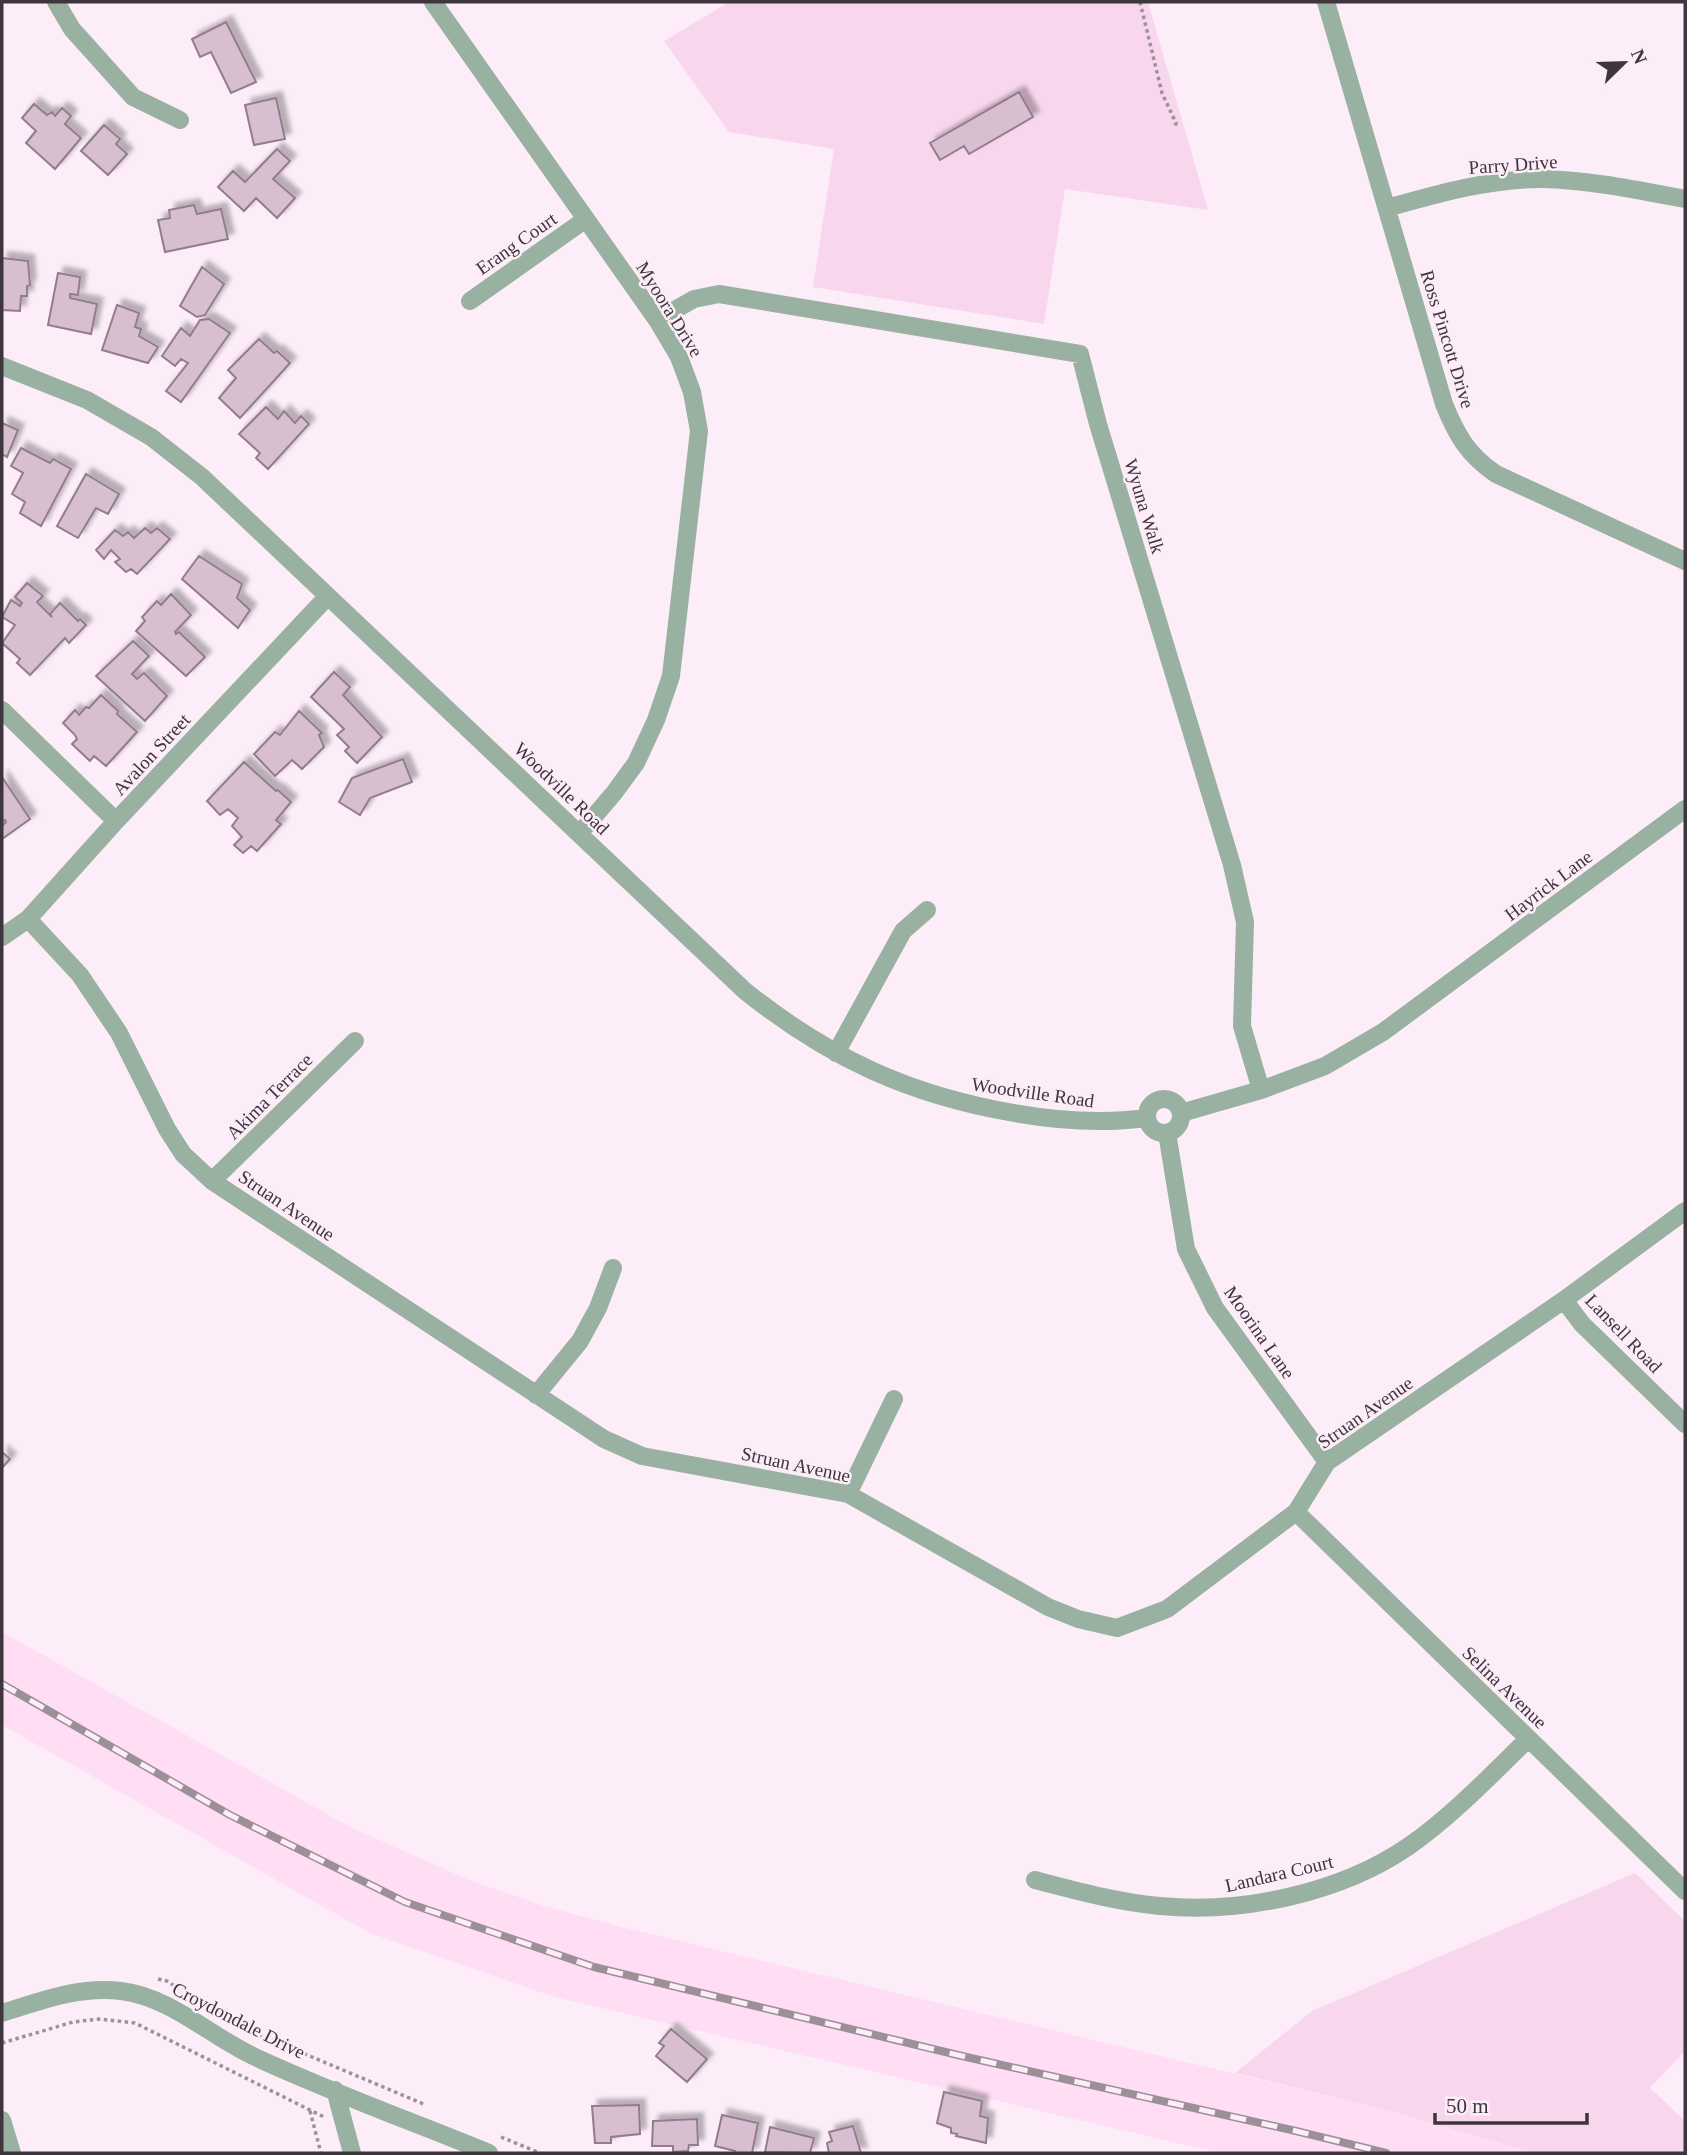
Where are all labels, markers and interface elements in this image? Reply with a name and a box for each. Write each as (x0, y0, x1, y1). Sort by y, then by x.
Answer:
north arrow (1589, 28, 1659, 98)
text: N (1627, 46, 1652, 67)
street label: Parry Drive (1468, 151, 1558, 178)
street label: Erang Court (472, 208, 561, 279)
street label: Myoora Drive (632, 258, 707, 361)
street label: Ross Pincott Drive (1416, 267, 1479, 411)
street label: Wyuna Walk (1120, 456, 1169, 556)
street label: Avalon Street (108, 709, 195, 799)
street label: Woodville Road (510, 738, 614, 839)
street label: Hayrick Lane (1500, 846, 1596, 925)
street label: Akima Terrace (222, 1049, 317, 1144)
street label: Woodville Road (970, 1074, 1096, 1112)
street label: Struan Avenue (235, 1166, 339, 1245)
street label: Moorina Lane (1220, 1282, 1299, 1383)
street label: Lansell Road (1581, 1290, 1667, 1377)
street label: Struan Avenue (1314, 1372, 1417, 1453)
street label: Struan Avenue (739, 1443, 852, 1486)
street label: Selina Avenue (1458, 1642, 1551, 1733)
street label: Landara Court (1223, 1851, 1336, 1896)
street label: Croydondale Drive (169, 1978, 309, 2063)
scale bar (1435, 2082, 1587, 2126)
text: 50 m (1446, 2094, 1489, 2118)

